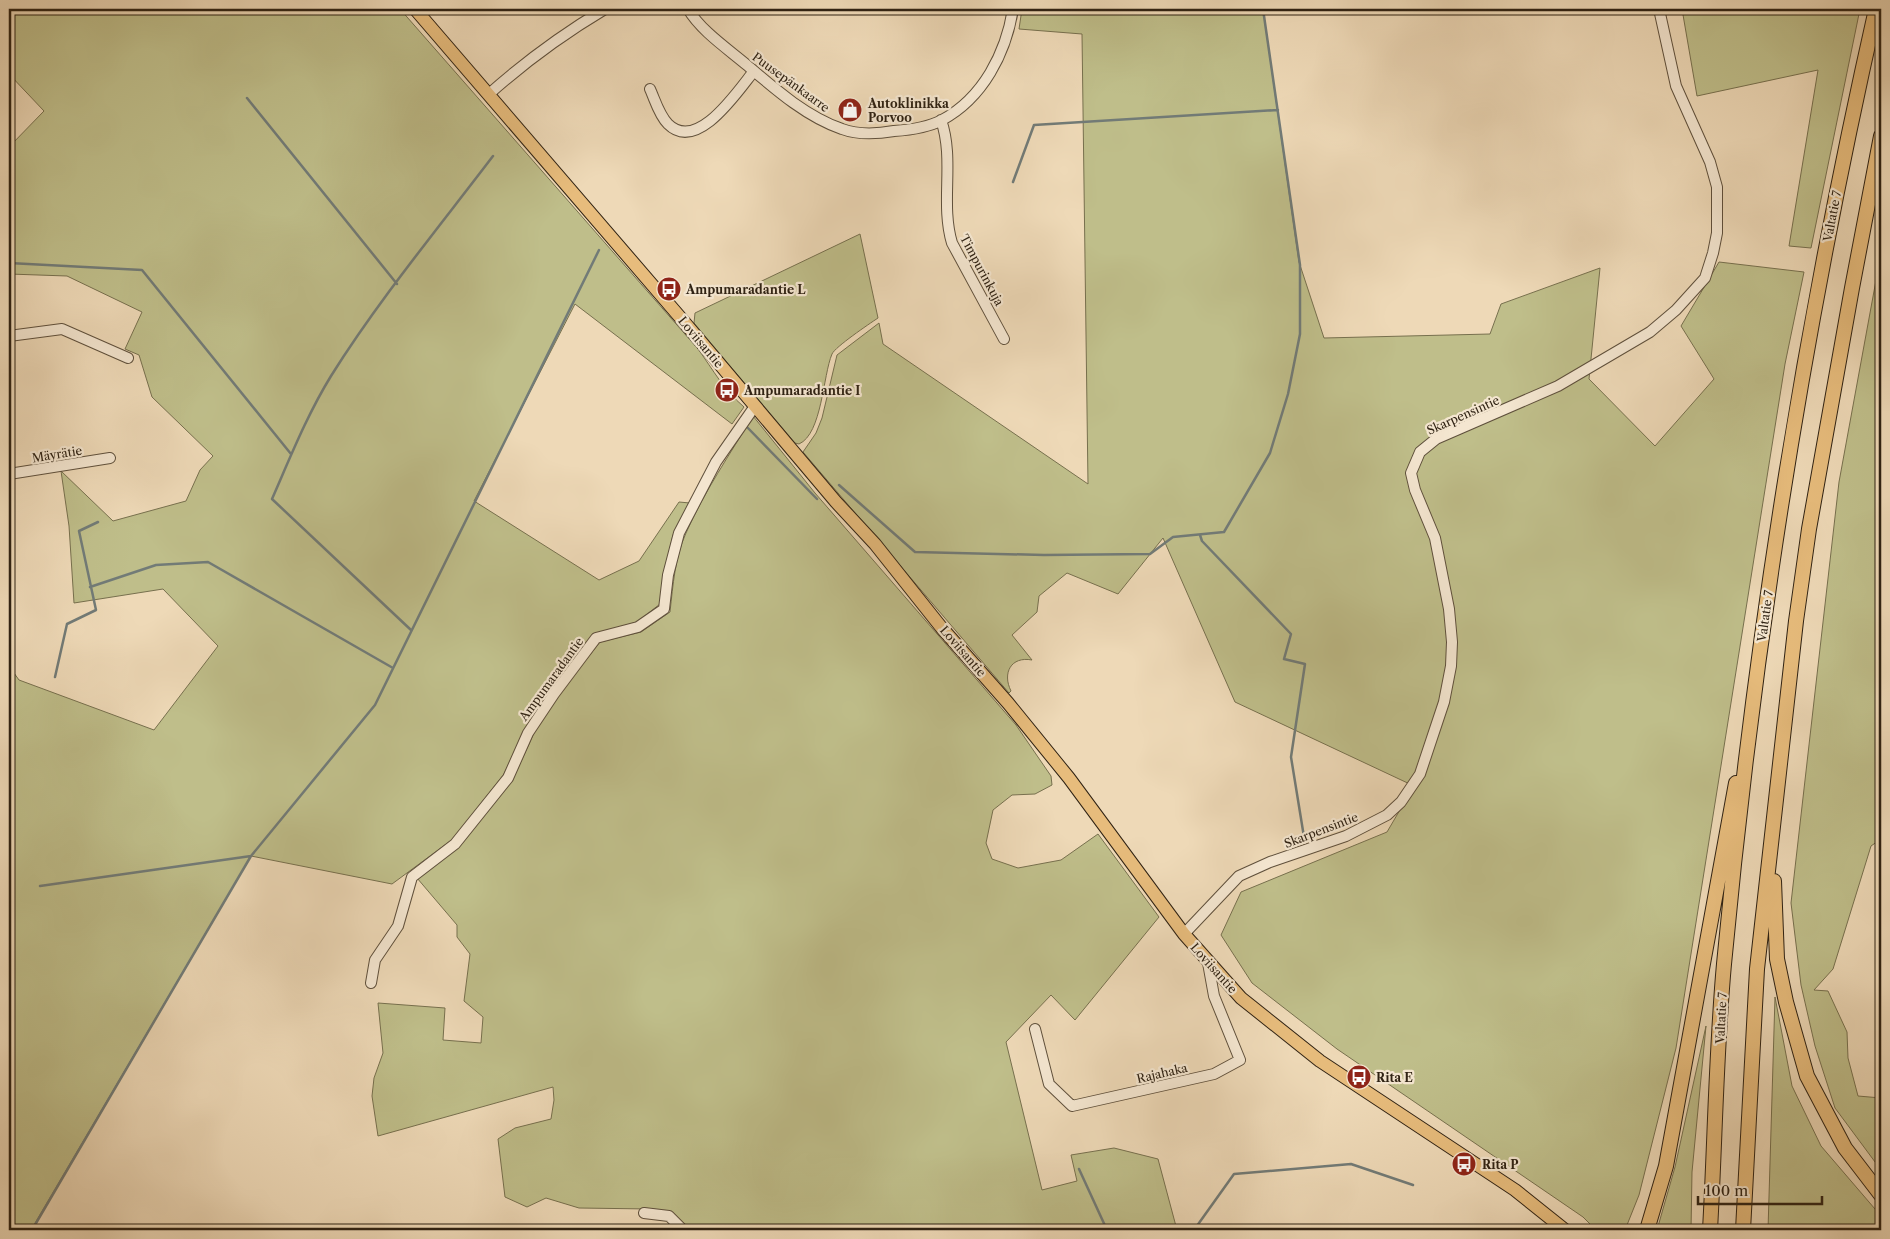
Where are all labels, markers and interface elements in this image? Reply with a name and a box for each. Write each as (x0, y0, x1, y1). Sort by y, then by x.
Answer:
street label: Puusepänkaarre (749, 49, 833, 115)
place label: Autoklinikka Porvoo (867, 96, 950, 125)
shop icon: Autoklinikka Porvoo (837, 97, 863, 123)
street label: Valtatie 7 (1820, 189, 1844, 244)
street label: Timpurinkuja (957, 232, 1007, 309)
bus stop icon: Ampumaradantie L (656, 276, 682, 302)
place label: Ampumaradantie L (685, 282, 806, 297)
street label: Loviisantie (675, 313, 727, 371)
bus stop icon: Ampumaradantie I (714, 377, 740, 403)
place label: Ampumaradantie I (743, 383, 860, 398)
street label: Skarpensintie (1424, 392, 1502, 438)
street label: Mäyrätie (31, 443, 83, 465)
street label: Valtatie 7 (1754, 589, 1776, 644)
street label: Loviisantie (937, 623, 989, 680)
street label: Ampumaradantie (515, 634, 586, 724)
street label: Skarpensintie (1282, 809, 1360, 851)
street label: Loviisantie (1188, 940, 1241, 996)
street label: Valtatie 7 (1712, 992, 1730, 1045)
street label: Rajahaka (1135, 1060, 1190, 1086)
bus stop icon: Rita E (1346, 1064, 1372, 1090)
place label: Rita E (1376, 1070, 1413, 1085)
bus stop icon: Rita P (1451, 1151, 1477, 1177)
place label: Rita P (1482, 1157, 1518, 1172)
scale bar (1698, 1174, 1821, 1206)
text: 100 m (1705, 1181, 1748, 1200)

